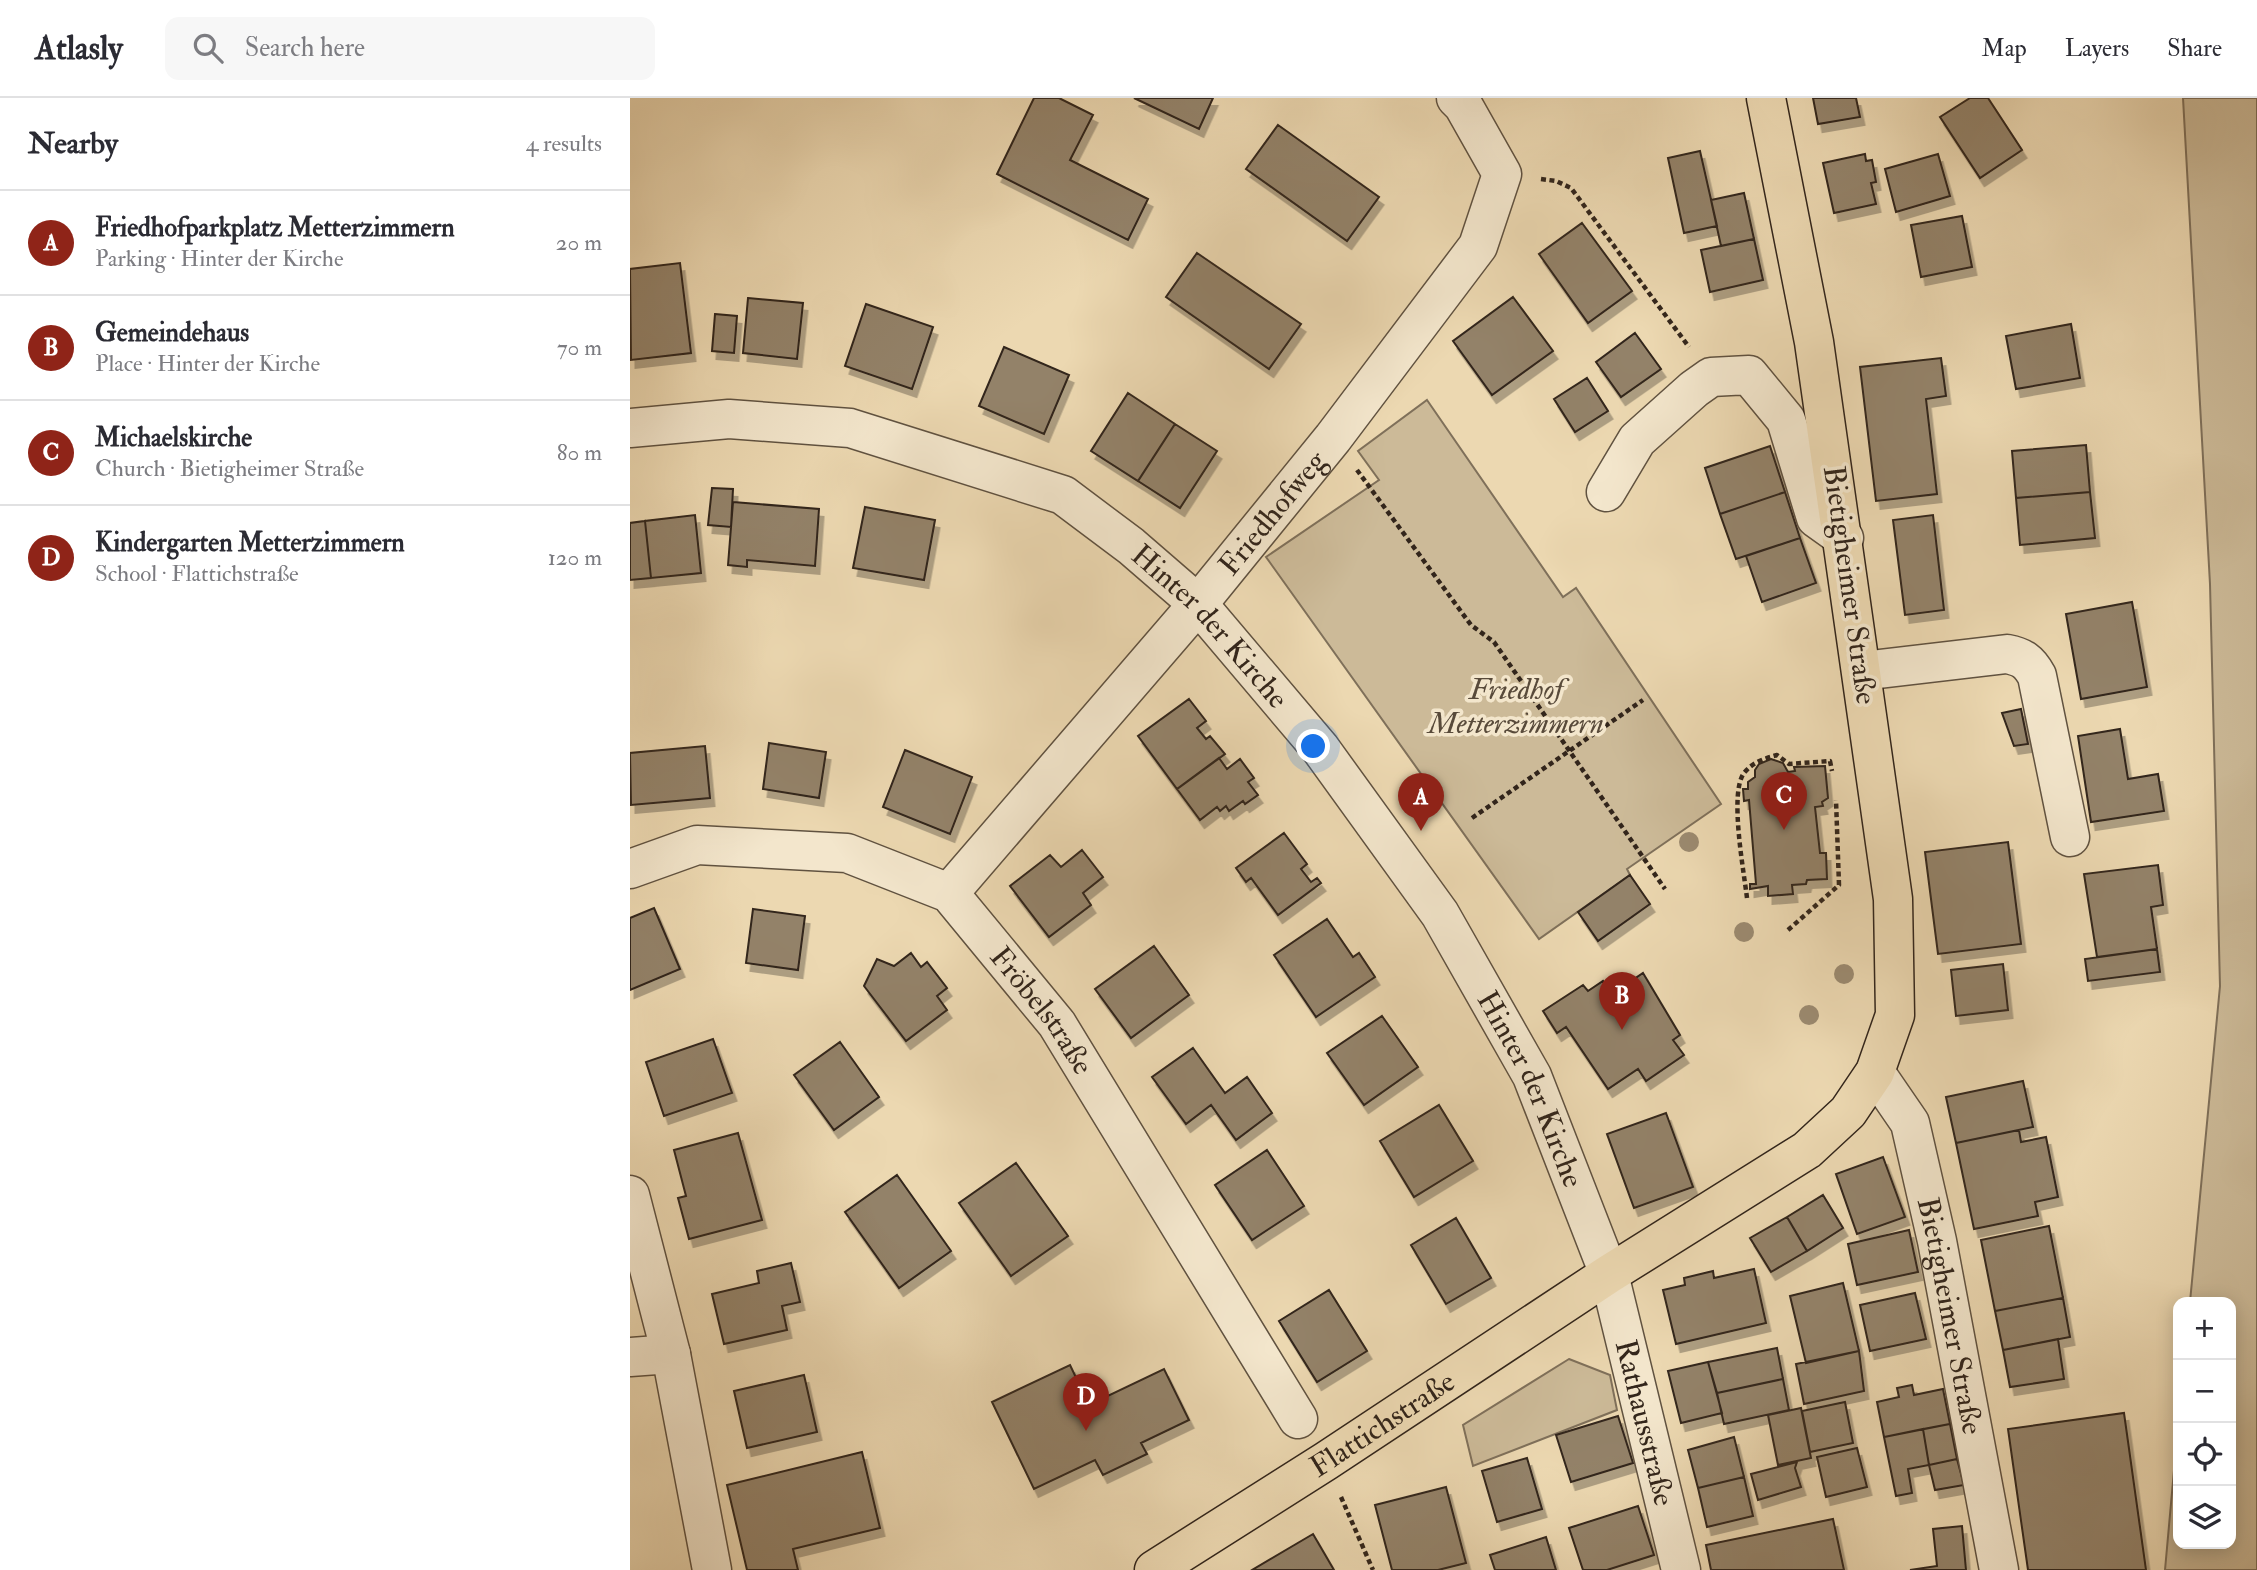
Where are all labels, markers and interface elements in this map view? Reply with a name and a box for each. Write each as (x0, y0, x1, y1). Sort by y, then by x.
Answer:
search box (165, 17, 655, 80)
text: Atlasly (35, 28, 123, 69)
icon: search (189, 29, 227, 67)
text: Search here (245, 32, 365, 64)
text: Map (1982, 33, 2027, 64)
text: Layers (2065, 33, 2129, 64)
text: Share (2167, 33, 2222, 64)
text: Nearby (28, 125, 118, 162)
text: 4 results (526, 129, 602, 158)
text: Friedhofparkplatz Metterzimmern (95, 212, 455, 244)
text: A (44, 228, 58, 257)
text: 20 m (556, 228, 602, 257)
text: Parking · Hinter der Kirche (95, 244, 344, 273)
text: Gemeindehaus (95, 317, 249, 349)
text: B (43, 333, 59, 362)
text: 70 m (557, 333, 602, 362)
text: Place · Hinter der Kirche (95, 349, 320, 378)
text: Michaelskirche (95, 422, 252, 454)
text: C (43, 438, 59, 467)
text: 80 m (557, 438, 602, 467)
street label: Friedhofweg (1210, 442, 1335, 583)
text: Church · Bietigheimer Straße (95, 454, 364, 483)
street label: Bietigheimer Straße (1815, 463, 1885, 707)
text: Kindergarten Metterzimmern (95, 527, 405, 559)
street label: Hinter der Kirche (1124, 536, 1297, 716)
text: D (42, 543, 60, 572)
text: 120 m (548, 543, 602, 572)
text: School · Flattichstraße (95, 559, 299, 588)
park label: Friedhof Metterzimmern (1426, 671, 1604, 742)
your location (1296, 729, 1330, 763)
pin: C (1761, 772, 1807, 830)
pin: A (1398, 773, 1444, 831)
street label: Fröbelstraße (982, 939, 1102, 1081)
pin: B (1599, 972, 1645, 1030)
street label: Hinter der Kirche (1469, 984, 1592, 1193)
street label: Bietigheimer Straße (1909, 1194, 1992, 1437)
map controls (2173, 1297, 2236, 1549)
button: + (2173, 1297, 2236, 1360)
street label: Rathausstraße (1607, 1336, 1683, 1510)
button: − (2173, 1360, 2236, 1423)
street label: Flattichstraße (1303, 1363, 1462, 1485)
pin: D (1063, 1373, 1109, 1431)
button: locate (2173, 1423, 2236, 1486)
button: layers (2173, 1486, 2236, 1549)

